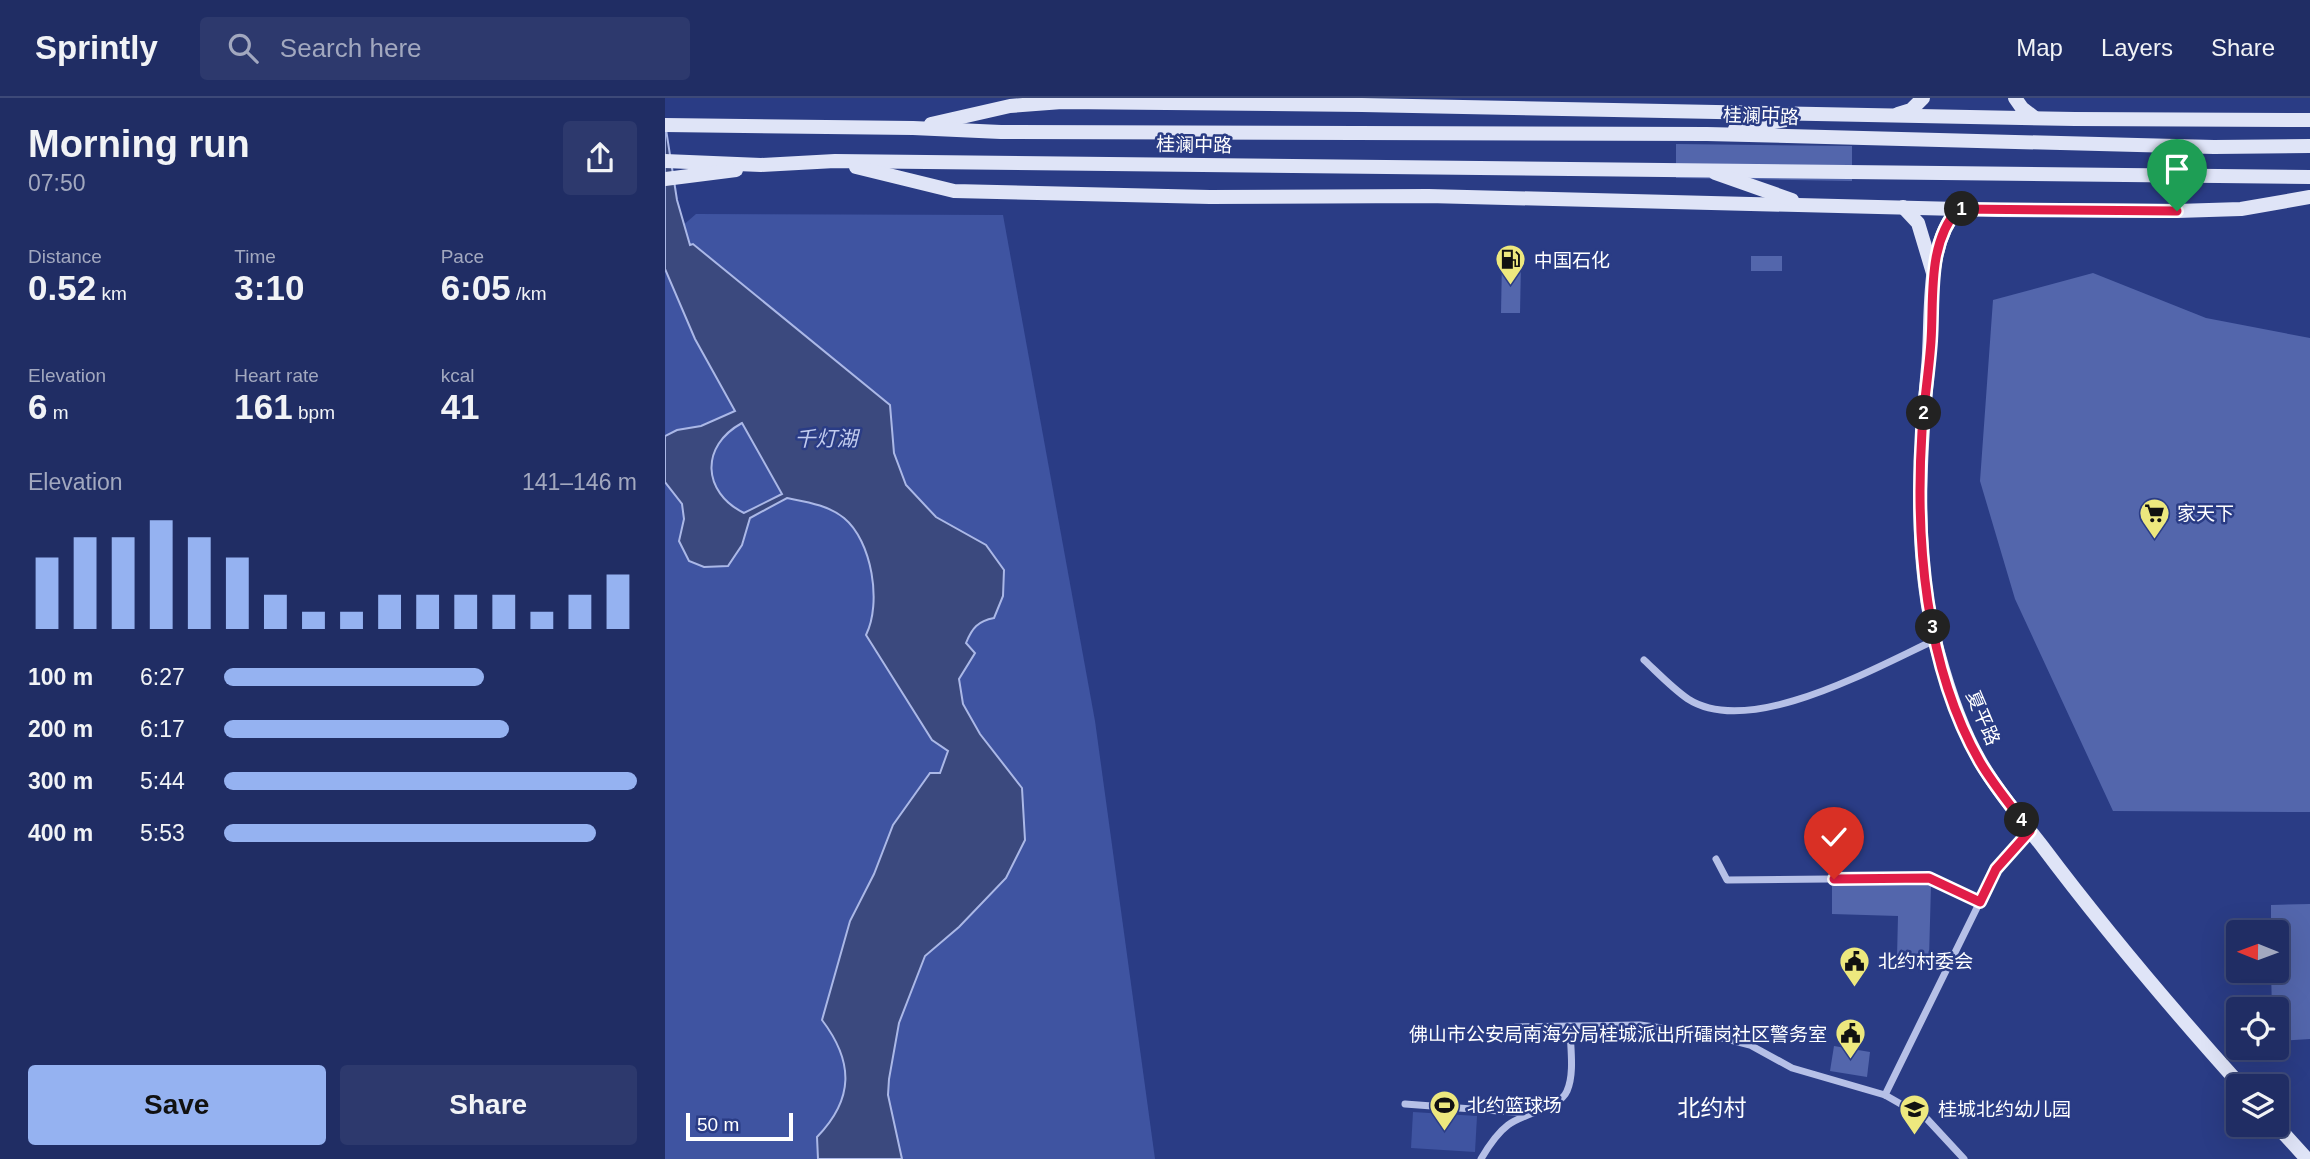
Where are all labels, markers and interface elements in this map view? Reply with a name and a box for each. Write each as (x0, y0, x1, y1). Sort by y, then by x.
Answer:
search box (200, 17, 690, 80)
text: Sprintly (35, 29, 158, 66)
icon: search (224, 29, 262, 67)
text: Search here (280, 33, 422, 63)
text: Map (2016, 34, 2063, 61)
text: Layers (2101, 34, 2173, 61)
text: Share (2211, 34, 2275, 61)
street label: 桂澜中路 (1723, 104, 1799, 128)
button: share (563, 121, 637, 195)
text: Morning run (28, 123, 250, 165)
street label: 桂澜中路 (1156, 134, 1232, 156)
pin (2147, 139, 2207, 211)
icon: arrive (2158, 150, 2196, 188)
text: 07:50 (28, 170, 86, 196)
pin: 1 (1945, 192, 1979, 226)
text: 1 (1956, 198, 1967, 219)
fuel station icon: 中国石化 (1494, 243, 1528, 287)
text: Distance (28, 246, 102, 267)
text: Time (234, 246, 276, 267)
text: Pace (441, 246, 484, 267)
place label: 中国石化 (1534, 250, 1610, 271)
text: 0.52 (28, 268, 96, 307)
text: 3:10 (234, 268, 304, 307)
text: 6:05 (441, 268, 511, 307)
text: km (96, 283, 127, 304)
text: /km (511, 283, 547, 304)
text: Elevation (28, 365, 106, 386)
text: Heart rate (234, 365, 319, 386)
text: kcal (441, 365, 474, 386)
text: 6 (28, 387, 47, 426)
text: 161 (234, 387, 293, 426)
text: 41 (441, 387, 480, 426)
pin: 2 (1907, 396, 1941, 430)
text: m (47, 402, 69, 423)
text: bpm (293, 402, 335, 423)
text: 2 (1918, 402, 1929, 423)
water label: 千灯湖 (795, 427, 860, 450)
text: Elevation (28, 469, 123, 495)
text: 141–146 m (522, 469, 637, 495)
supermarket icon: 家天下 (2137, 496, 2171, 540)
place label: 家天下 (2177, 503, 2234, 524)
pin: 3 (1915, 610, 1951, 644)
text: 3 (1927, 616, 1938, 637)
text: 100 m (28, 664, 93, 690)
text: 6:27 (140, 664, 185, 690)
street label: 夏平路 (1962, 688, 2004, 748)
text: 200 m (28, 716, 93, 742)
text: 6:17 (140, 716, 185, 742)
text: 300 m (28, 768, 93, 794)
text: 5:44 (140, 768, 185, 794)
pin: 4 (2005, 802, 2039, 838)
pin (1804, 807, 1864, 879)
text: 4 (2016, 809, 2027, 830)
icon: check (1815, 818, 1853, 856)
text: 400 m (28, 820, 93, 846)
text: 5:53 (140, 820, 185, 846)
north arrow (2226, 920, 2289, 984)
map controls (2226, 920, 2289, 1137)
public building icon: 北约村委会 (1838, 944, 1872, 988)
place label: 北约村委会 (1878, 951, 1973, 972)
button: locate (2226, 997, 2289, 1060)
public building icon: 佛山市公安局南海分局桂城派出所礌岗社区警务室 (1833, 1017, 1867, 1061)
place label: 佛山市公安局南海分局桂城派出所礌岗社区警务室 (1409, 1024, 1827, 1045)
button: Save (28, 1065, 326, 1145)
button: Share (340, 1065, 637, 1145)
button: layers (2226, 1074, 2289, 1137)
sports icon: 北约篮球场 (1427, 1088, 1461, 1132)
school or university icon: 桂城北约幼儿园 (1898, 1092, 1932, 1136)
place label: 北约篮球场 (1467, 1095, 1562, 1116)
district label: 北约村 (1678, 1095, 1747, 1121)
place label: 桂城北约幼儿园 (1938, 1099, 2071, 1120)
scale bar (686, 1110, 793, 1142)
text: 50 m (697, 1114, 739, 1135)

